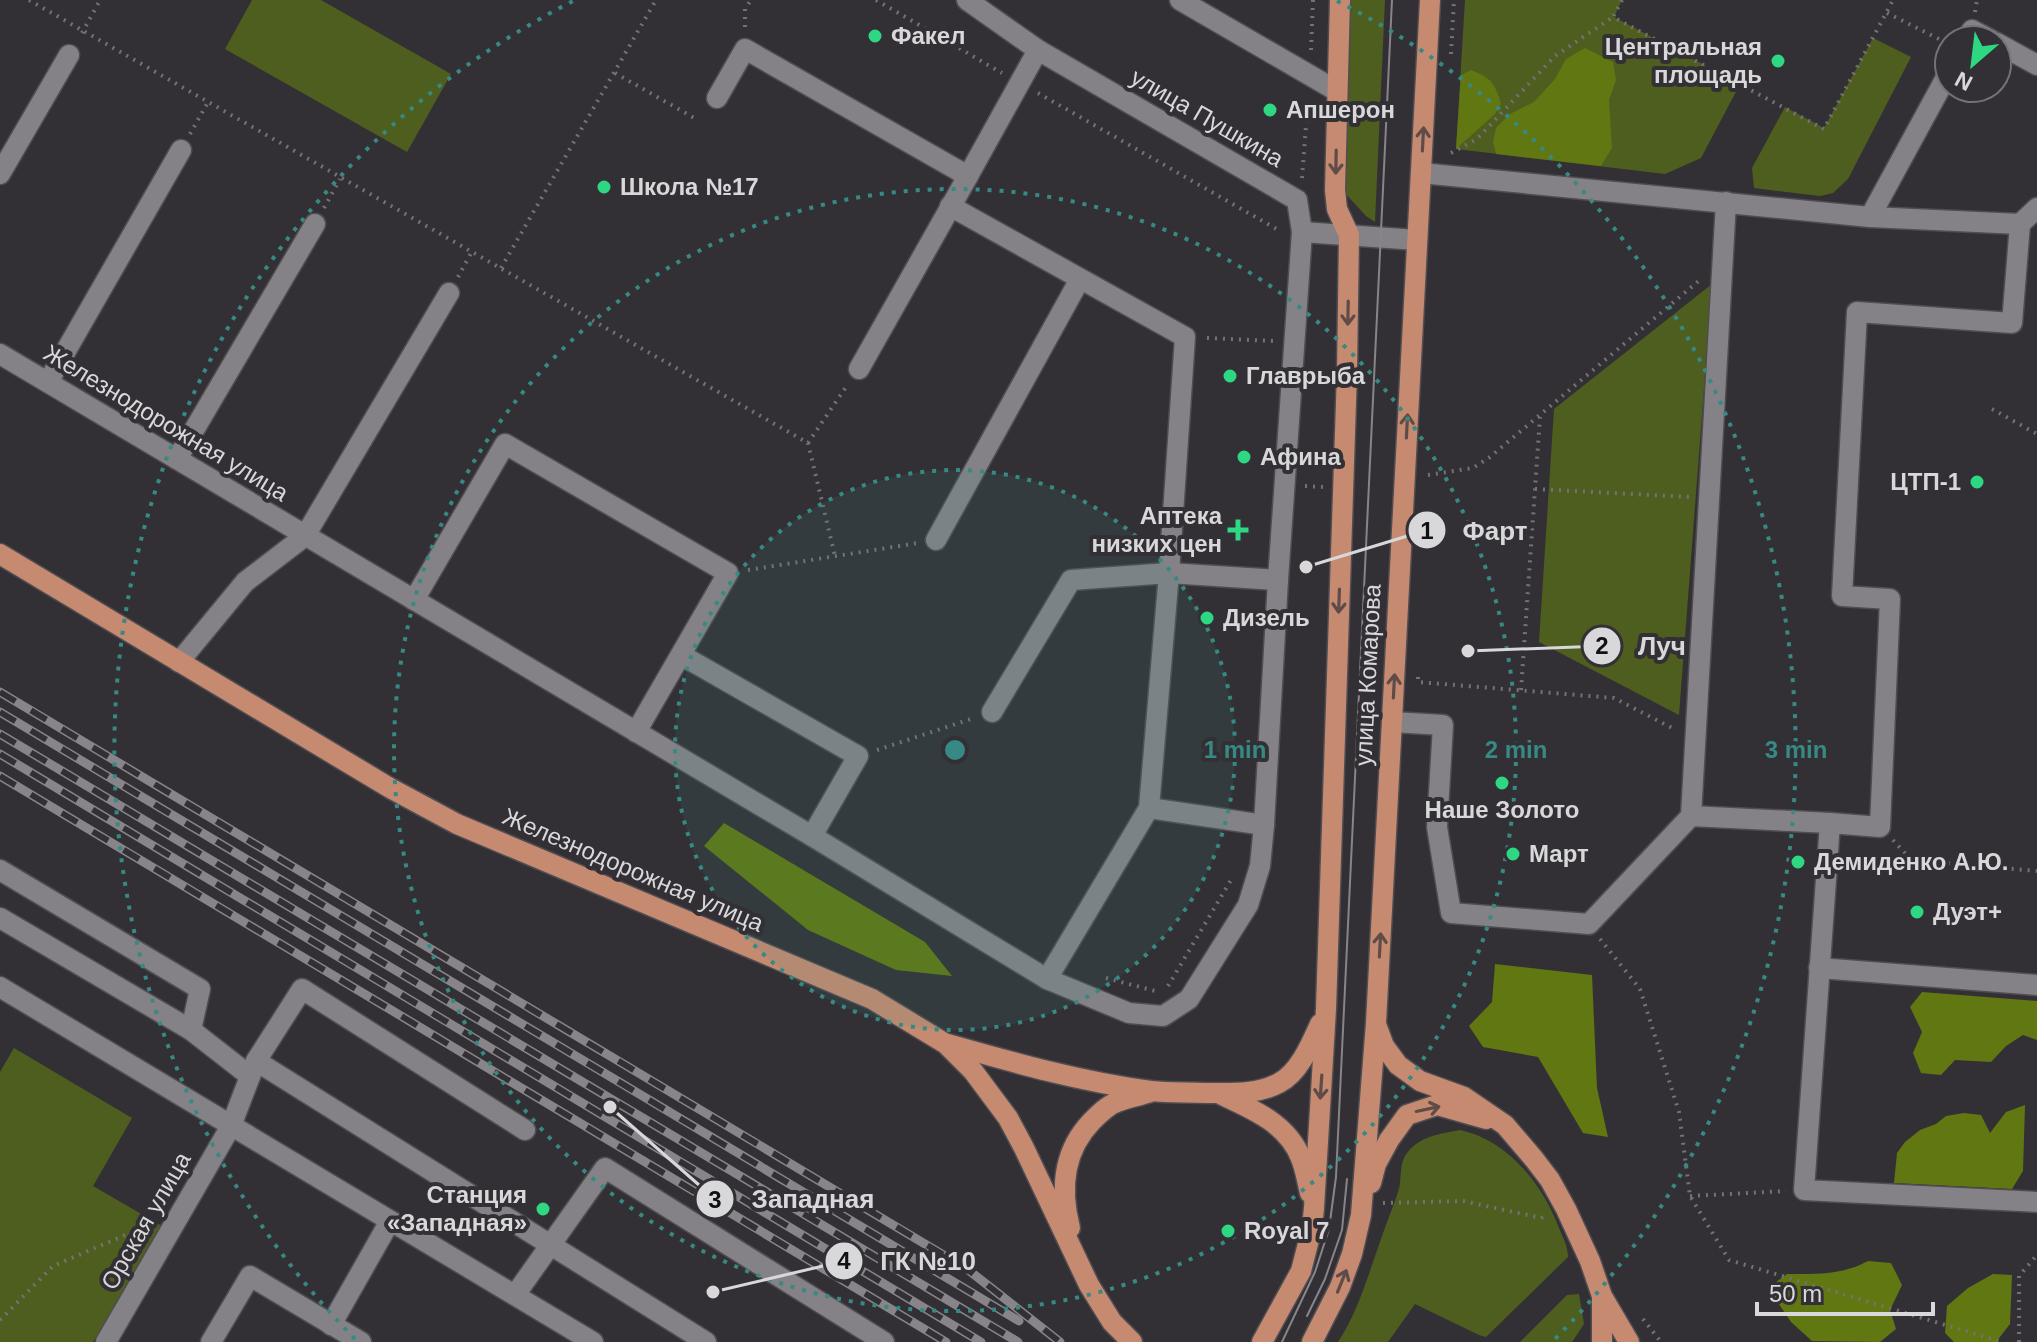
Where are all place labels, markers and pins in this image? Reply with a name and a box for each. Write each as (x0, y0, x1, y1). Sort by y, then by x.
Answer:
place label: Факел (891, 22, 965, 49)
marker: Факел (866, 27, 884, 45)
place label: Центральная площадь (1605, 33, 1762, 88)
marker: Центральная площадь (1769, 52, 1787, 70)
place label: Апшерон (1286, 96, 1395, 123)
marker: Апшерон (1261, 101, 1279, 119)
place label: Школа №17 (620, 173, 759, 200)
marker: Школа №17 (595, 178, 613, 196)
place label: Главрыба (1246, 362, 1366, 389)
marker: Главрыба (1221, 367, 1239, 385)
place label: Афина (1260, 443, 1342, 470)
marker: Афина (1235, 448, 1253, 466)
place label: ЦТП-1 (1890, 468, 1961, 495)
marker: ЦТП-1 (1968, 473, 1986, 491)
place label: Аптека низких цен (1091, 502, 1223, 557)
callout: Фарт (1407, 505, 1544, 555)
marker: Аптека низких цен (1229, 521, 1247, 539)
place label: Дизель (1223, 604, 1310, 631)
marker: Дизель (1198, 609, 1216, 627)
callout: Луч (1582, 621, 1702, 671)
centre of rings (941, 736, 969, 764)
marker: Наше Золото (1493, 774, 1511, 792)
place label: Наше Золото (1425, 796, 1579, 823)
place label: Март (1529, 840, 1589, 867)
marker: Март (1504, 845, 1522, 863)
place label: Демиденко А.Ю. (1814, 848, 2008, 875)
marker: Демиденко А.Ю. (1789, 853, 1807, 871)
place label: Дуэт+ (1933, 898, 2002, 925)
marker: Дуэт+ (1908, 903, 1926, 921)
callout: Западная (695, 1174, 890, 1224)
place label: Станция «Западная» (387, 1181, 527, 1236)
marker: Станция «Западная» (534, 1200, 552, 1218)
place label: Royal 7 (1244, 1217, 1329, 1244)
marker: Royal 7 (1219, 1222, 1237, 1240)
callout: ГК №10 (824, 1236, 992, 1286)

